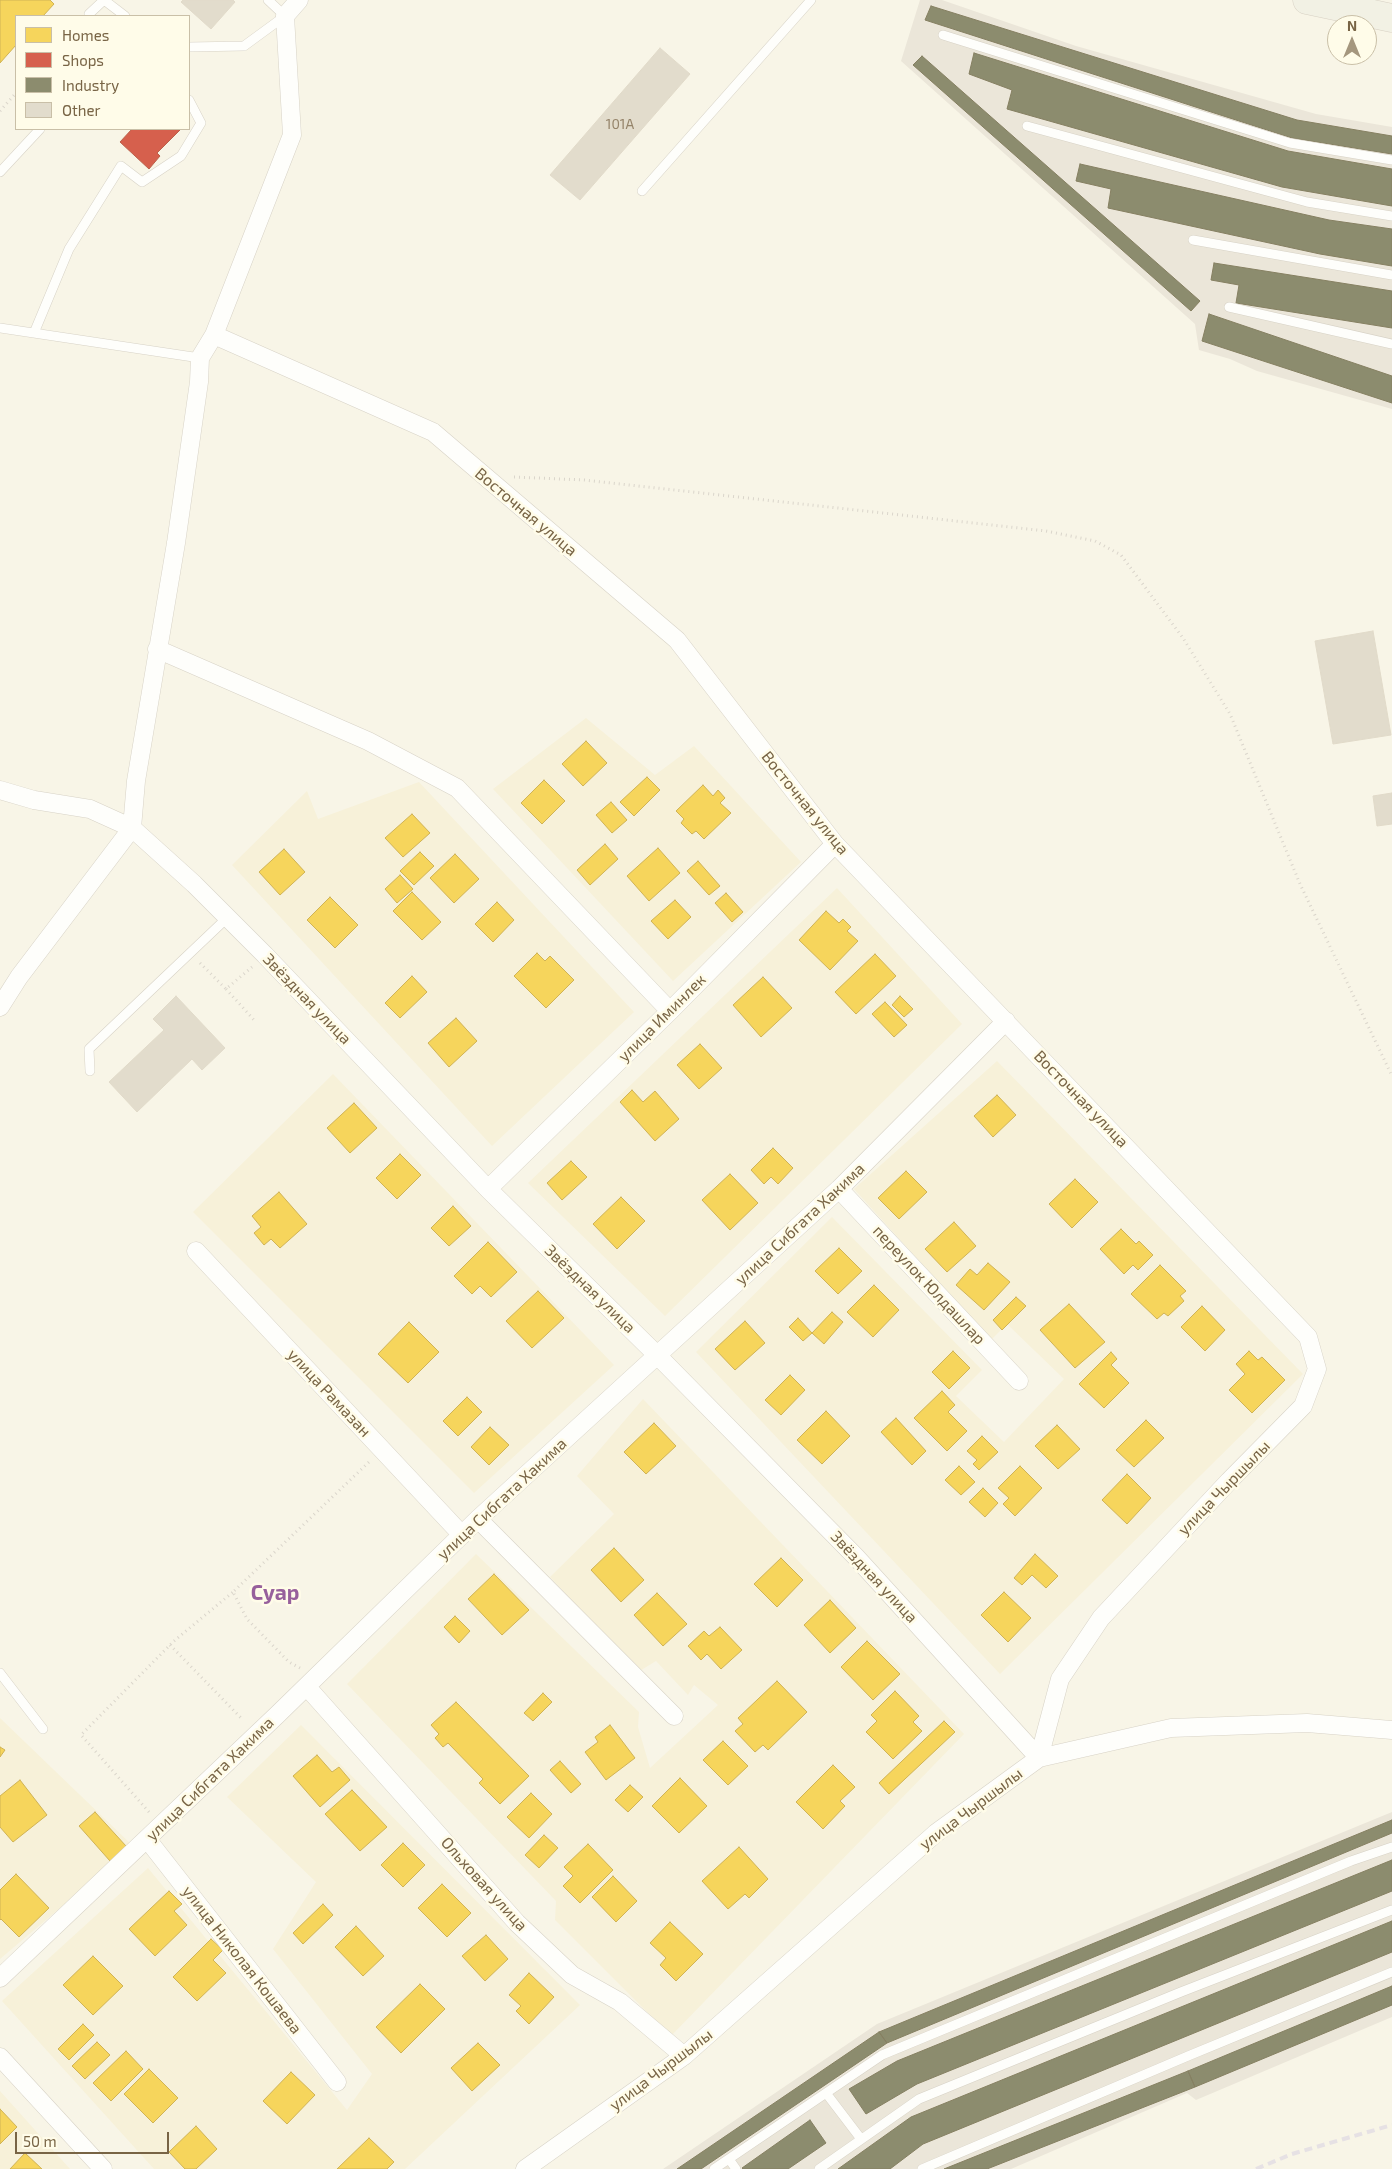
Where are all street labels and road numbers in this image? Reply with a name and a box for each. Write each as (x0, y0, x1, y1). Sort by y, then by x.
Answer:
street label: Восточная улица (471, 464, 581, 560)
street label: Восточная улица (757, 747, 853, 859)
street label: Звёздная улица (259, 950, 355, 1048)
street label: улица Иминлек (614, 970, 710, 1066)
street label: Восточная улица (1030, 1047, 1132, 1151)
street label: улица Сибгата Хакима (731, 1159, 869, 1289)
street label: переулок Юлдашлар (869, 1221, 989, 1349)
street label: Звёздная улица (541, 1241, 639, 1337)
street label: улица Рамазан (283, 1345, 375, 1441)
street label: улица Сибгата Хакима (433, 1434, 571, 1564)
street label: улица Чыршылы (1174, 1437, 1274, 1539)
street label: Звёздная улица (827, 1527, 921, 1627)
street label: улица Сибгата Хакима (142, 1713, 278, 1845)
street label: улица Чыршылы (916, 1764, 1026, 1854)
street label: Ольховая улица (437, 1833, 531, 1935)
street label: улица Николая Кошаева (178, 1882, 306, 2038)
street label: улица Чыршылы (606, 2025, 716, 2115)

